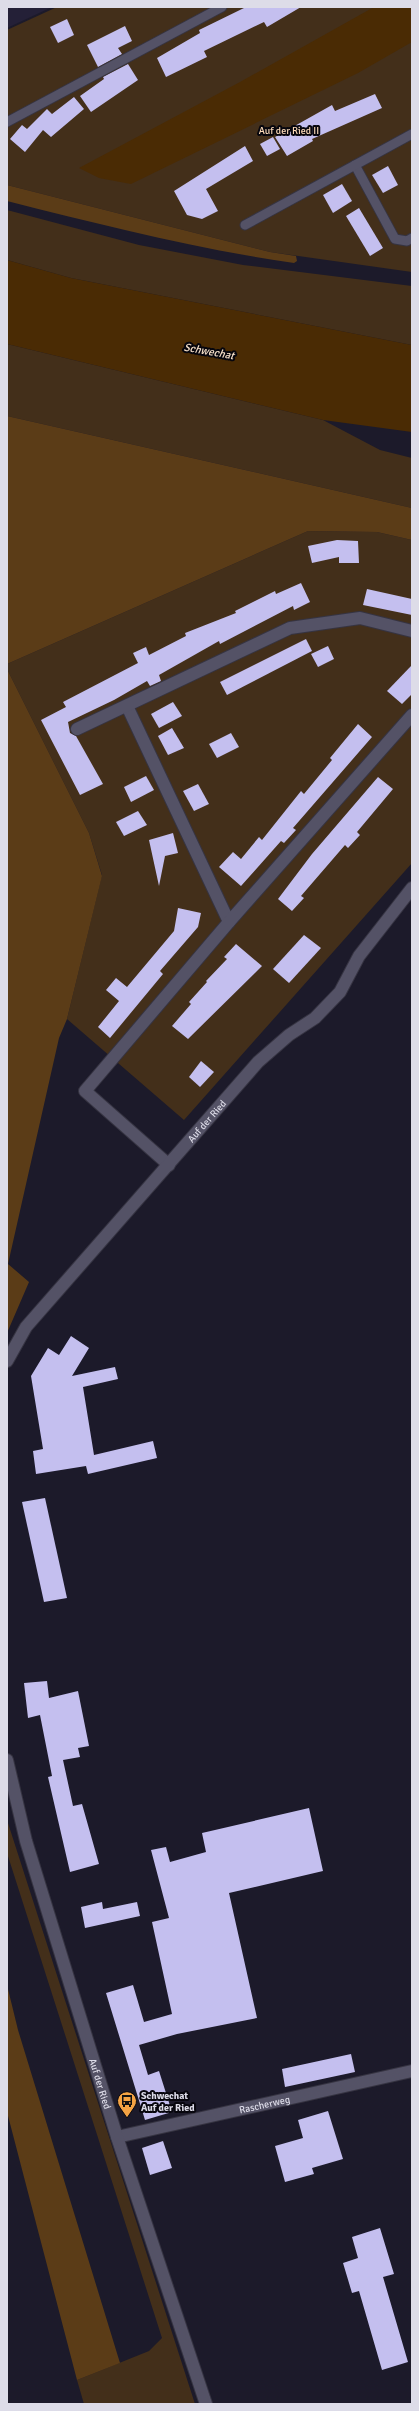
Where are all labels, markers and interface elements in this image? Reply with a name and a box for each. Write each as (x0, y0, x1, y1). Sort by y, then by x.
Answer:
park label: Auf der Ried II (259, 125, 319, 137)
water label: Schwechat (183, 341, 236, 363)
street label: Auf der Ried (186, 1098, 229, 1145)
street label: Auf der Ried (86, 2057, 113, 2111)
bus stop icon: Schwechat Auf der Ried (116, 2090, 138, 2118)
place label: Schwechat Auf der Ried (141, 2090, 195, 2114)
street label: Rascherweg (238, 2093, 291, 2117)

